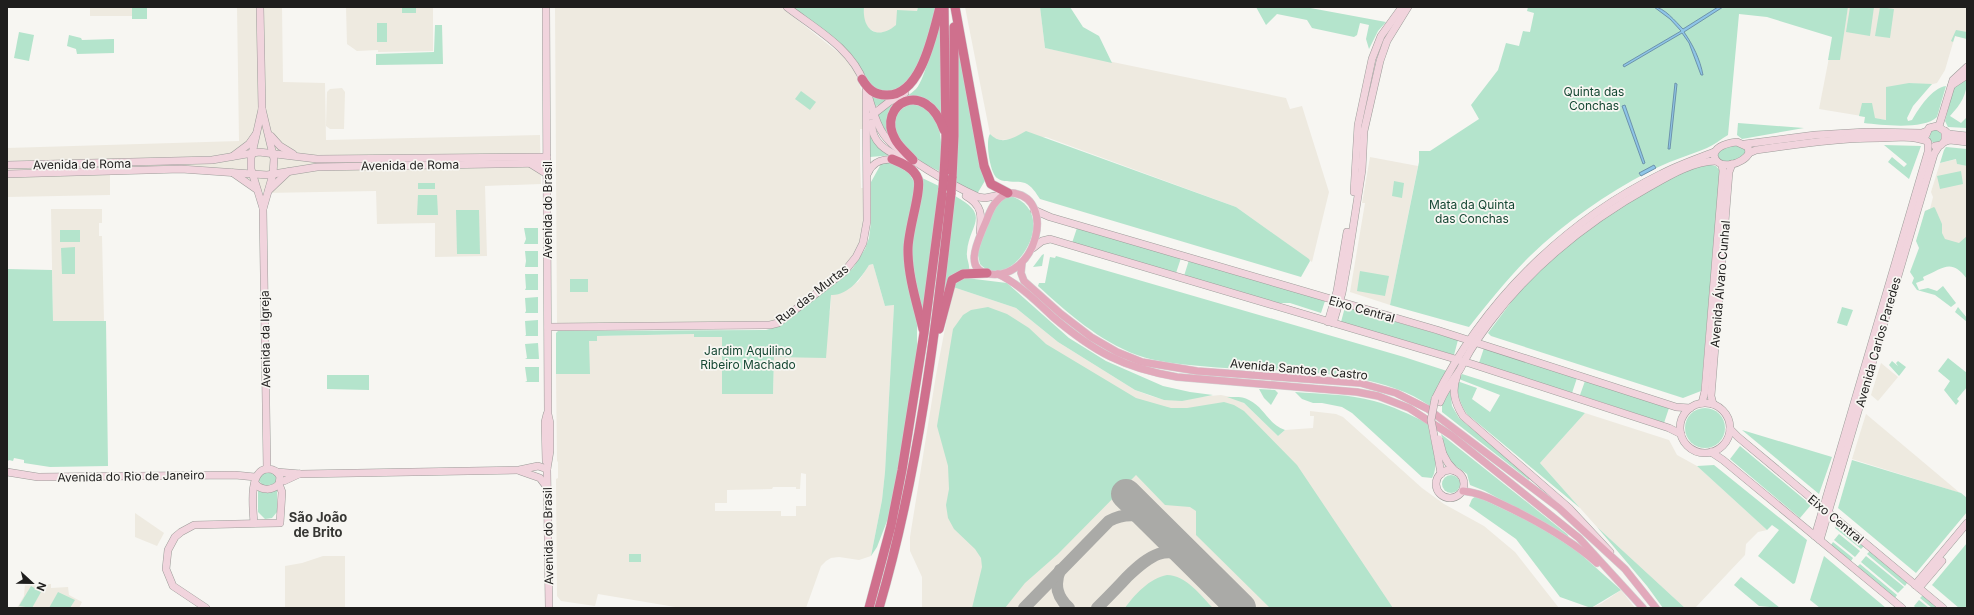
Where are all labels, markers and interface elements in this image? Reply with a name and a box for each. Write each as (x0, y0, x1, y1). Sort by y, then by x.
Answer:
park label: Quinta das Conchas (1564, 84, 1624, 113)
street label: Avenida de Roma (33, 156, 131, 172)
street label: Avenida de Roma (361, 157, 459, 173)
street label: Avenida do Brasil (540, 161, 555, 259)
park label: Mata da Quinta das Conchas (1429, 197, 1515, 226)
street label: Avenida Álvaro Cunhal (1707, 220, 1733, 348)
street label: Rua das Murtas (773, 261, 851, 327)
street label: Avenida Carlos Paredes (1852, 275, 1904, 409)
street label: Avenida da Igreja (257, 290, 273, 388)
street label: Eixo Central (1327, 292, 1397, 326)
park label: Jardim Aquilino Ribeiro Machado (700, 343, 796, 372)
street label: Avenida Santos e Castro (1229, 356, 1369, 382)
street label: Avenida do Rio de Janeiro (57, 467, 205, 485)
street label: Avenida do Brasil (540, 487, 556, 585)
street label: Eixo Central (1805, 491, 1867, 547)
district label: São João de Brito (289, 509, 347, 540)
north arrow (12, 563, 52, 603)
text: N (33, 580, 49, 593)

